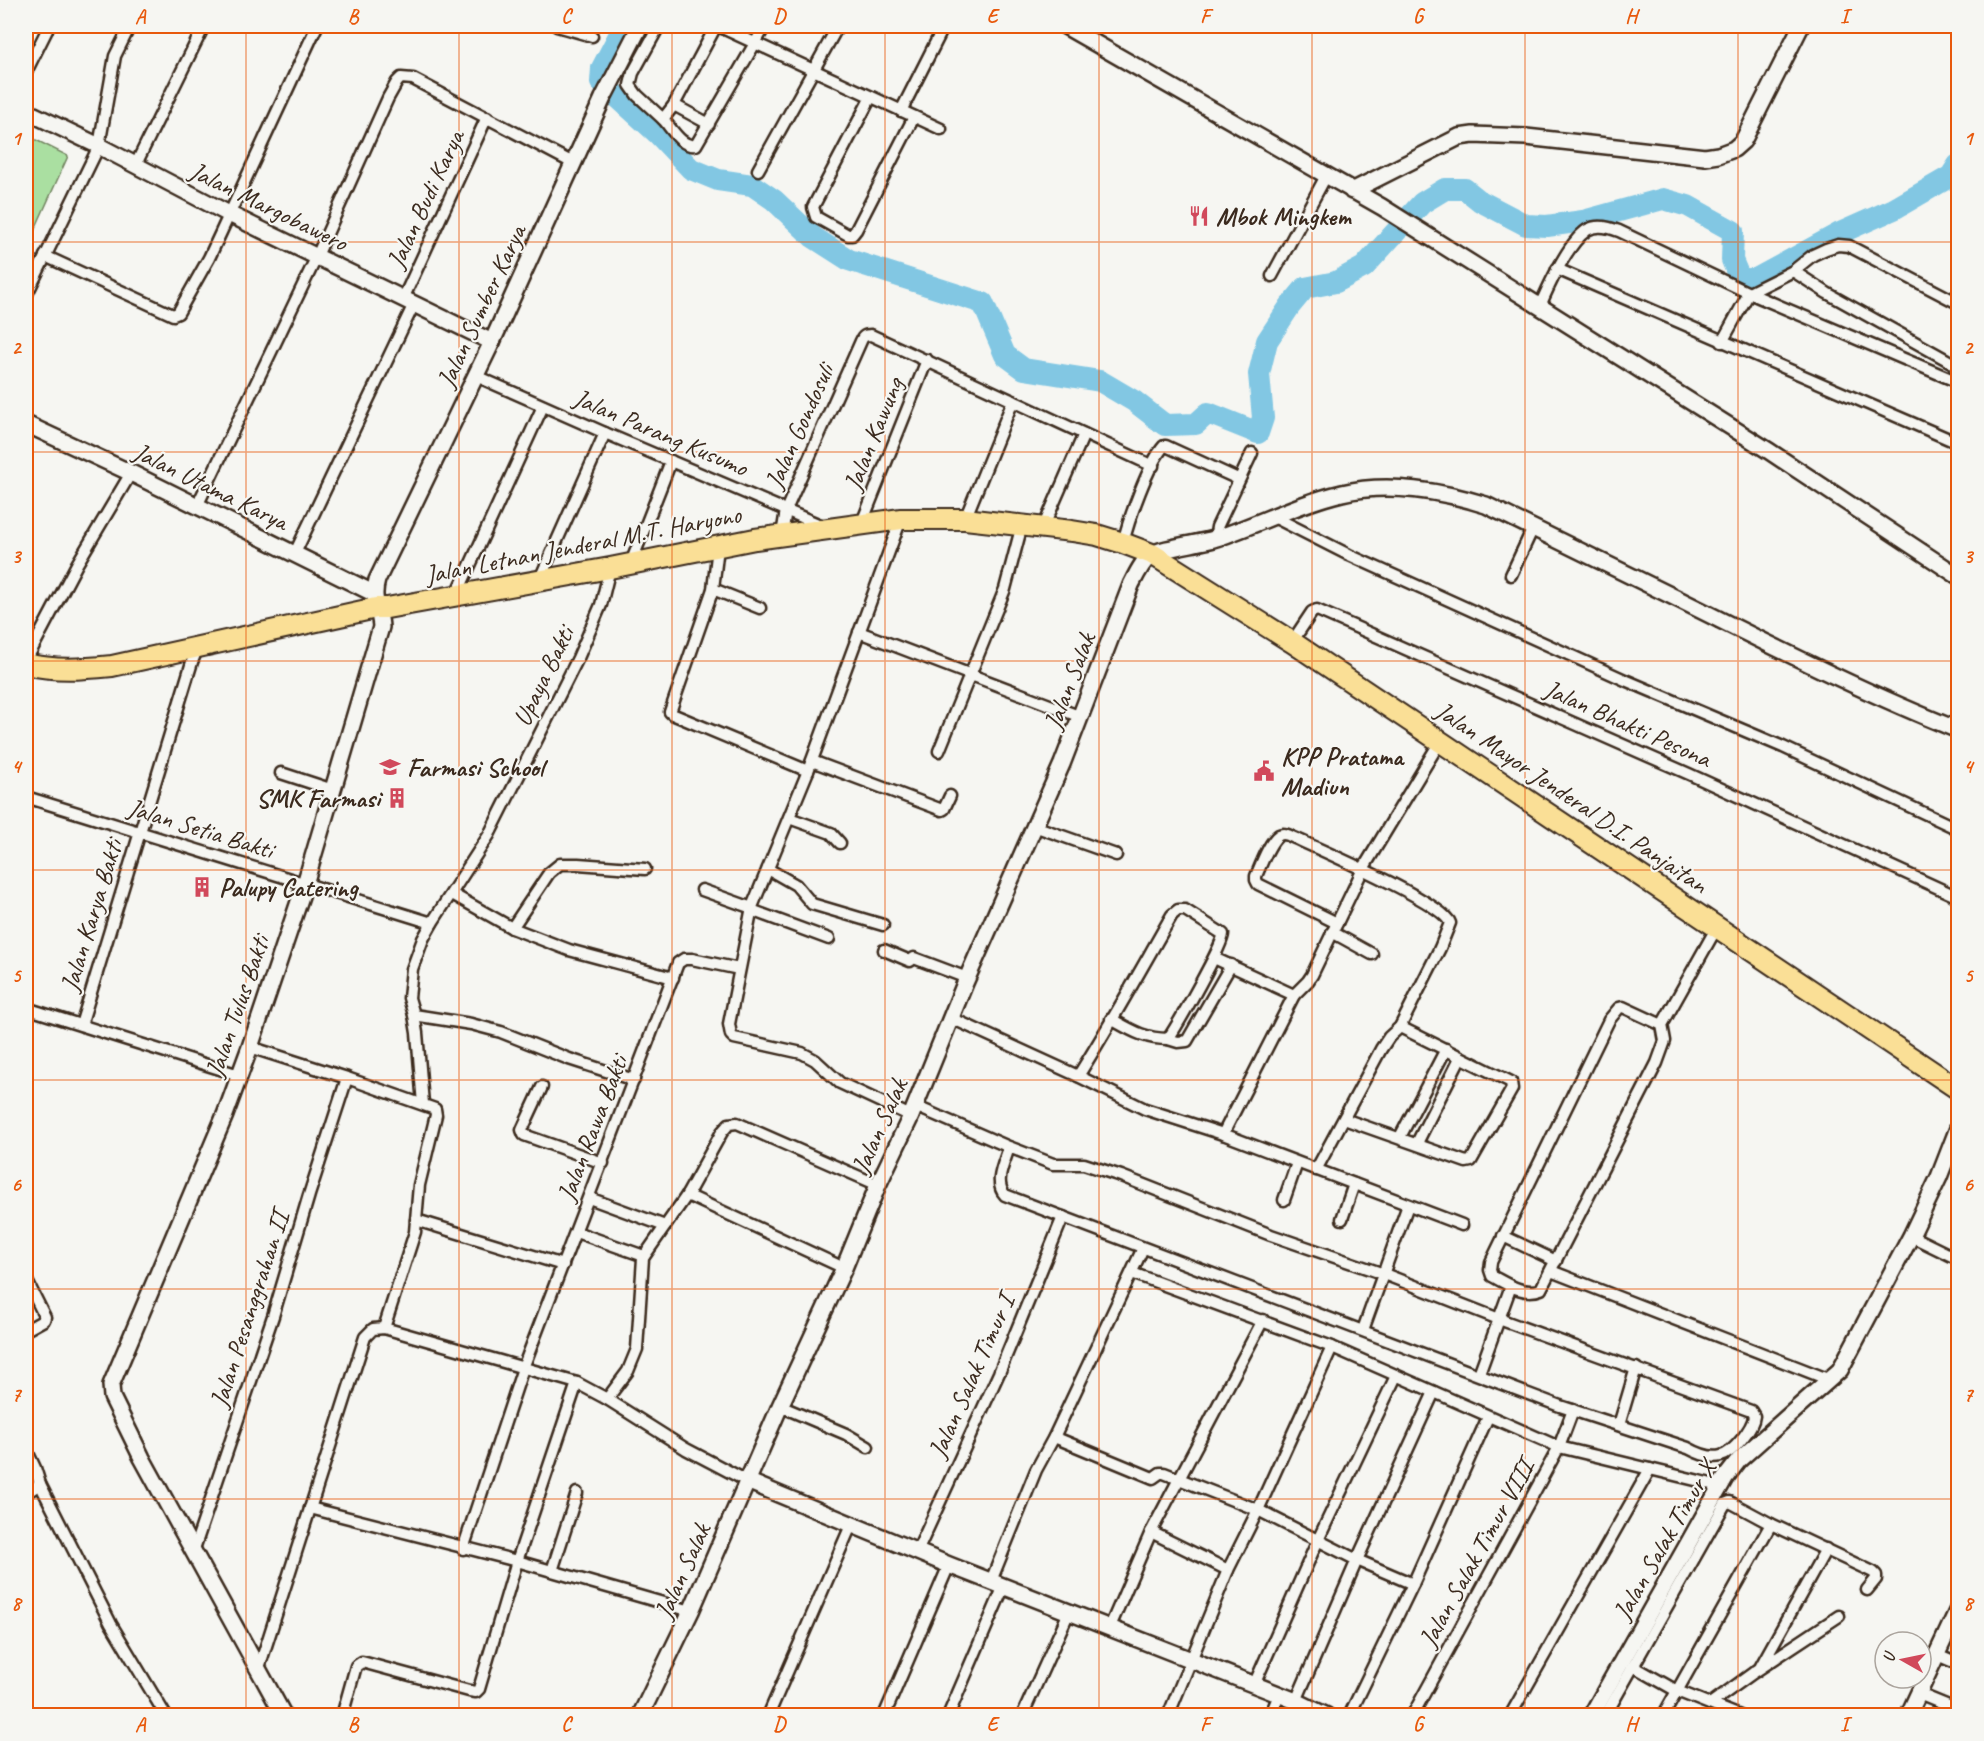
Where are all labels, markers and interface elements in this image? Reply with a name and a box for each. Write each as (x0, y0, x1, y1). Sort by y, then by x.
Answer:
text: A (135, 4, 147, 29)
text: B (348, 4, 360, 29)
text: C (561, 4, 573, 29)
text: D (773, 4, 787, 29)
text: E (987, 4, 1001, 29)
text: F (1200, 4, 1214, 29)
text: G (1413, 4, 1426, 29)
text: H (1625, 4, 1640, 29)
text: I (1840, 4, 1853, 29)
street label: Jalan Budi Karya (378, 123, 473, 275)
text: 1 (12, 126, 23, 151)
text: 1 (1964, 126, 1975, 151)
street label: Jalan Margobawero (183, 153, 355, 260)
place label: Mbok Mingkem (1216, 200, 1352, 233)
restaurant icon: Mbok Mingkem (1187, 204, 1211, 228)
street label: Jalan Sumber Karya (429, 218, 534, 395)
text: 2 (12, 335, 23, 360)
text: 2 (1964, 335, 1975, 360)
street label: Jalan Gondosuli (757, 356, 843, 495)
street label: Jalan Kawung (835, 371, 912, 497)
street label: Jalan Parang Kusumo (567, 380, 754, 485)
street label: Jalan Utama Karya (127, 434, 295, 539)
street label: Jalan Letnan Jenderal M.T. Haryono (421, 497, 745, 592)
text: 3 (12, 544, 23, 569)
text: 3 (1964, 544, 1975, 569)
street label: Upaya Bakti (505, 618, 583, 731)
street label: Jalan Salak (1035, 626, 1104, 736)
street label: Jalan Bhakti Pesona (1538, 671, 1718, 775)
street label: Jalan Mayor Jenderal D.I. Panjaitan (1428, 693, 1715, 902)
place label: KPP Pratama Madiun (1281, 740, 1405, 803)
place label: Farmasi School (407, 751, 549, 784)
text: 4 (12, 754, 24, 779)
text: 4 (1964, 754, 1976, 779)
school or university icon: Farmasi School (378, 755, 402, 779)
public building icon: KPP Pratama Madiun (1252, 759, 1276, 783)
place label: SMK Farmasi (256, 782, 384, 815)
building icon: SMK Farmasi (385, 786, 409, 810)
street label: Jalan Setia Bakti (122, 790, 280, 867)
street label: Jalan Karya Bakti (52, 832, 131, 997)
place label: Palupy Catering (219, 871, 360, 904)
building icon: Palupy Catering (190, 875, 214, 899)
street label: Jalan Tulus Bakti (197, 928, 278, 1083)
text: 5 (12, 963, 23, 988)
text: 5 (1964, 963, 1975, 988)
street label: Jalan Rawa Bakti (549, 1048, 636, 1208)
street label: Jalan Salak (843, 1071, 916, 1181)
text: 6 (11, 1172, 22, 1197)
text: 6 (1963, 1172, 1974, 1197)
street label: Jalan Pesanggrahan II (202, 1202, 298, 1413)
street label: Jalan Salak Timur I (920, 1284, 1024, 1465)
text: 7 (12, 1382, 23, 1407)
text: 7 (1964, 1382, 1975, 1407)
street label: Jalan Salak Timur VIII (1410, 1449, 1544, 1654)
street label: Jalan Salak Timur X (1605, 1451, 1725, 1627)
street label: Jalan Salak (646, 1516, 719, 1626)
text: 8 (12, 1591, 24, 1616)
text: 8 (1964, 1591, 1976, 1616)
north arrow (1873, 1630, 1933, 1690)
text: U (1879, 1649, 1900, 1663)
text: A (135, 1712, 147, 1737)
text: B (348, 1712, 360, 1737)
text: C (561, 1712, 573, 1737)
text: D (773, 1712, 787, 1737)
text: E (987, 1712, 1001, 1737)
text: F (1200, 1712, 1214, 1737)
text: G (1413, 1712, 1426, 1737)
text: H (1625, 1712, 1640, 1737)
text: I (1840, 1712, 1853, 1737)

